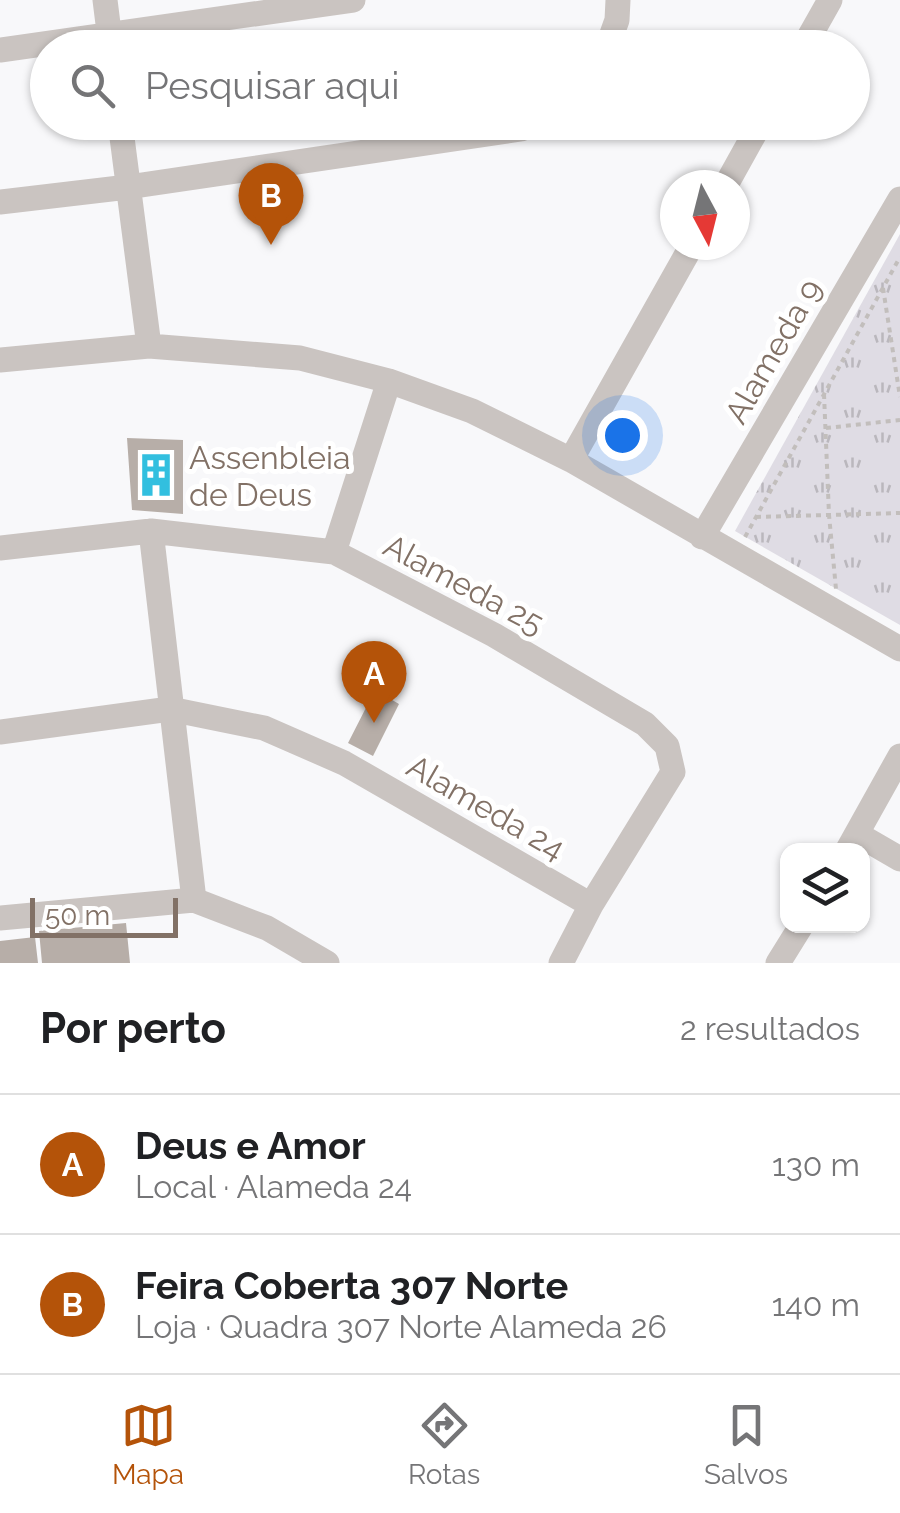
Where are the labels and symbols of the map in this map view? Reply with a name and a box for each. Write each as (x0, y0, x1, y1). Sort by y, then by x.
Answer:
pin: B (238, 162, 304, 245)
north arrow (660, 170, 750, 260)
street label: Alameda 9 (717, 272, 829, 430)
your location (597, 410, 648, 461)
place label: Assenbleia de Deus (189, 439, 350, 513)
building icon: Assenbleia de Deus (132, 451, 180, 499)
street label: Alameda 25 (378, 526, 550, 642)
pin: A (342, 640, 406, 723)
street label: Alameda 24 (401, 747, 571, 867)
scale bar (30, 893, 178, 938)

